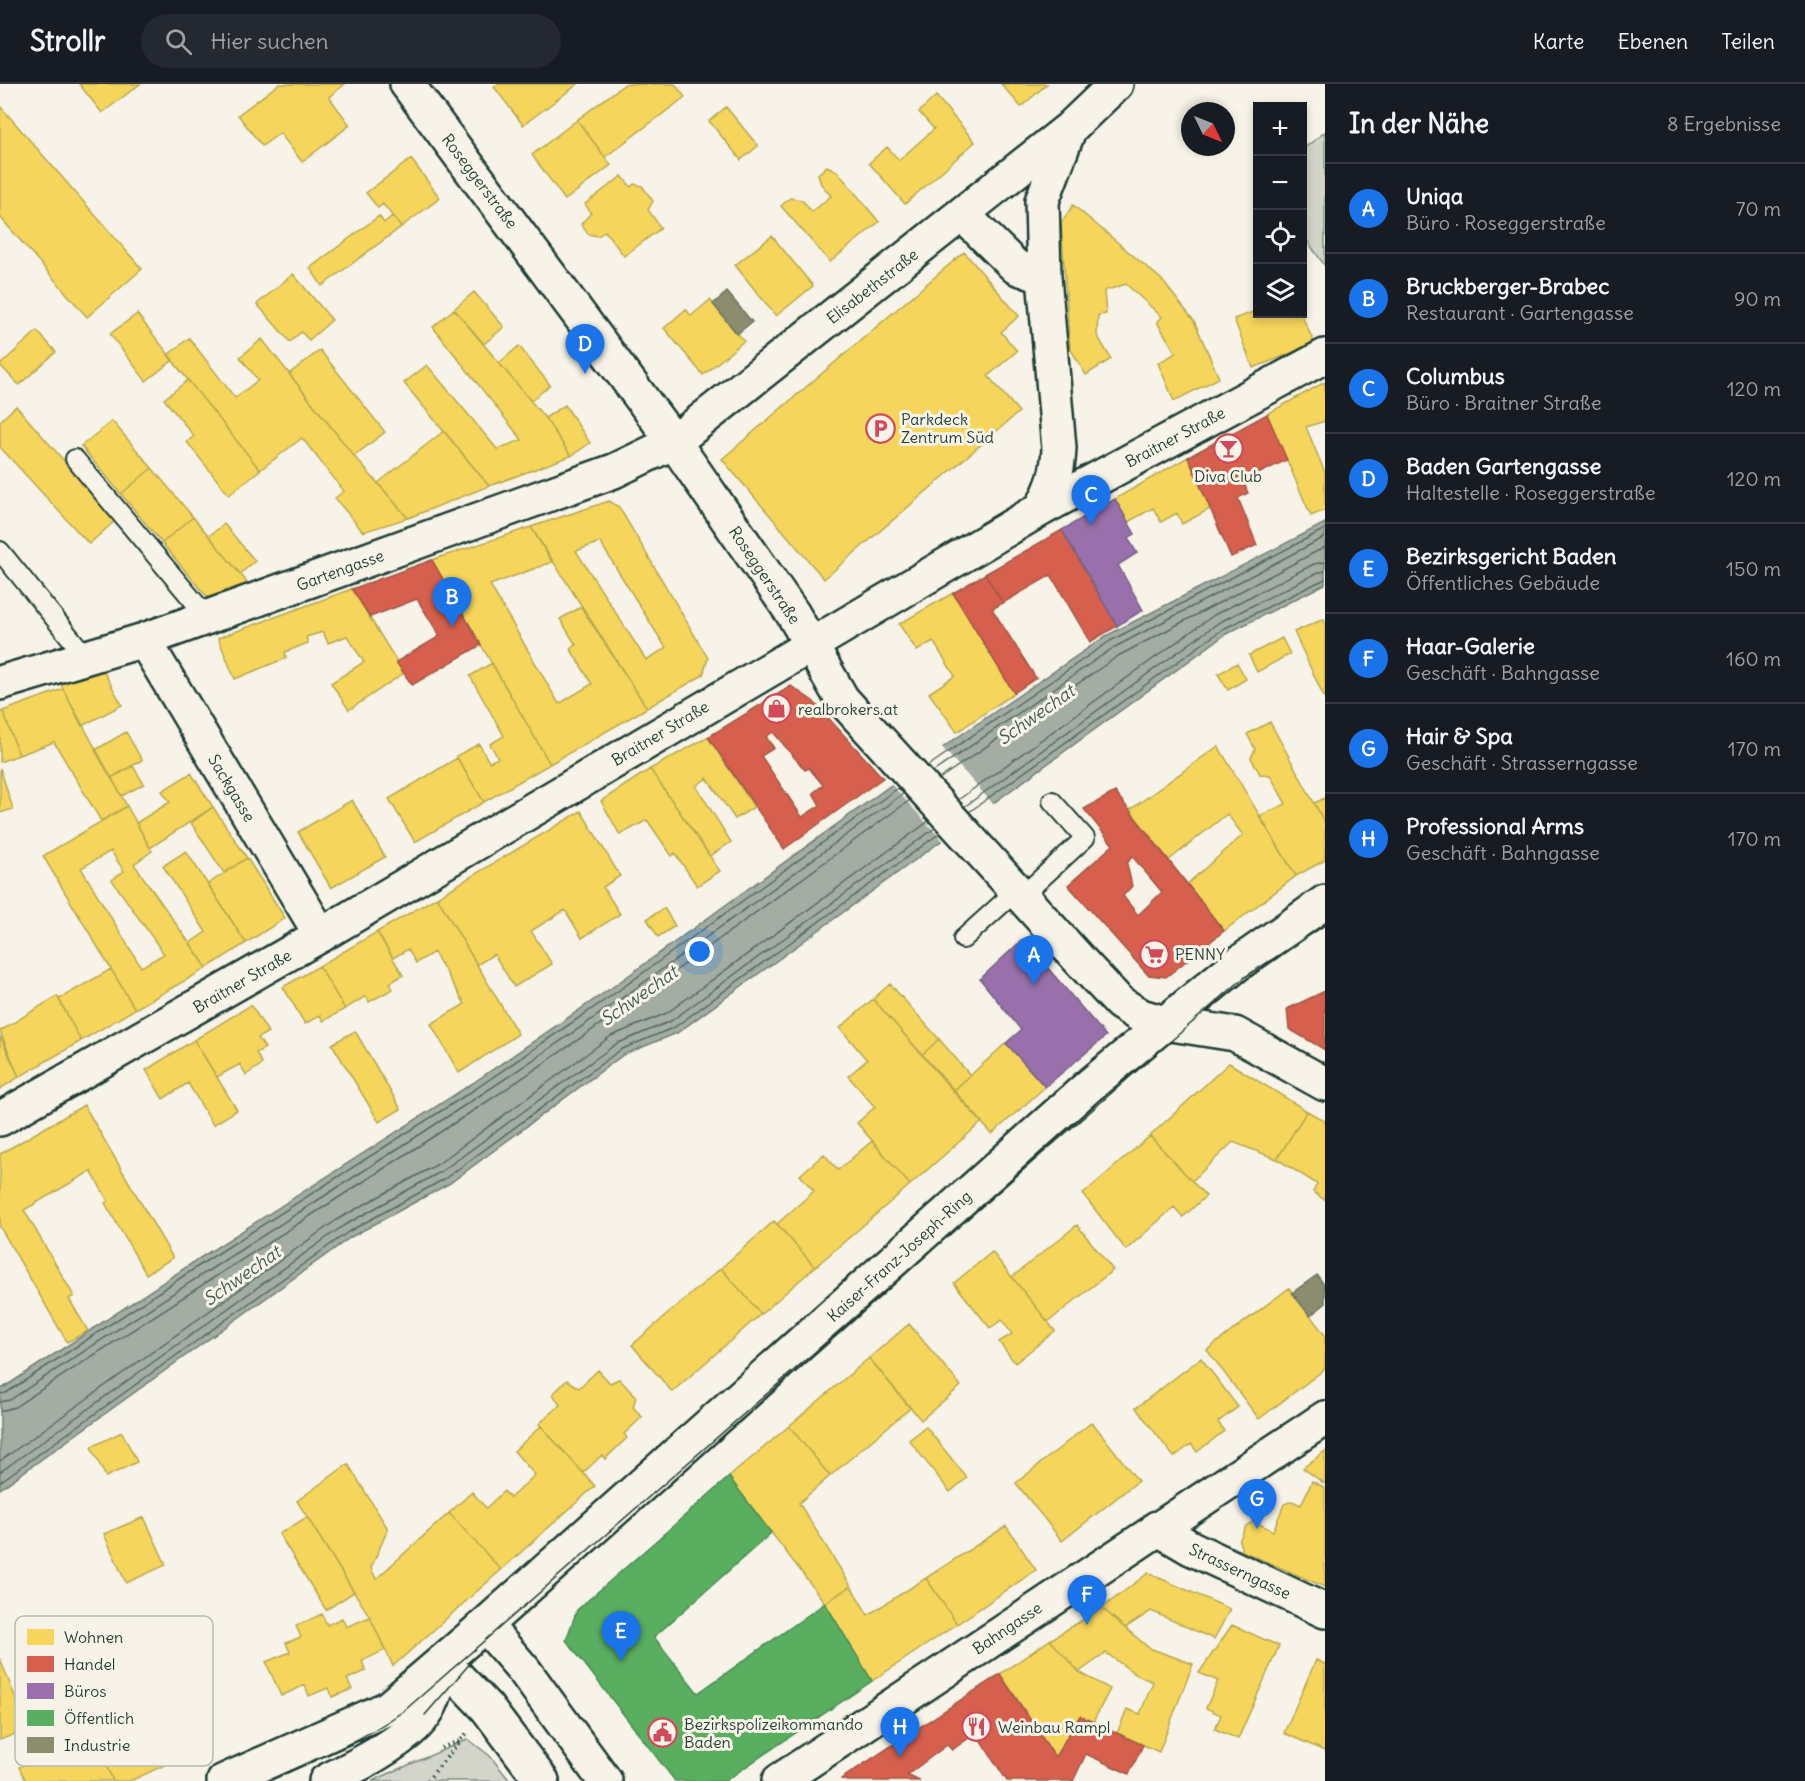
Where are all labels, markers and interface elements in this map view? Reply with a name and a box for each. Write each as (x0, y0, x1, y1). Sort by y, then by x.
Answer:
search box (141, 14, 561, 68)
text: Strollr (30, 23, 105, 59)
icon: search (162, 25, 195, 58)
text: Hier suchen (210, 27, 328, 55)
text: Karte (1533, 28, 1584, 55)
text: Ebenen (1617, 28, 1688, 55)
text: Teilen (1721, 28, 1775, 55)
north arrow (1181, 102, 1235, 156)
map controls (1253, 102, 1307, 318)
button: + (1253, 102, 1307, 156)
text: In der Nähe (1349, 107, 1489, 140)
text: 8 Ergebnisse (1667, 111, 1781, 136)
street label: Roseggerstraße (438, 130, 522, 232)
button: − (1253, 156, 1307, 210)
text: Uniqa (1406, 182, 1463, 210)
text: A (1362, 196, 1375, 221)
text: 70 m (1736, 196, 1781, 221)
button: locate (1253, 210, 1307, 264)
text: Büro · Roseggerstraße (1406, 210, 1606, 235)
street label: Elisabethstraße (822, 244, 922, 328)
button: layers (1253, 264, 1307, 318)
text: Bruckberger-Brabec (1406, 272, 1609, 300)
text: B (1362, 286, 1375, 311)
text: 90 m (1734, 286, 1781, 311)
text: Restaurant · Gartengasse (1406, 300, 1634, 325)
pin: D (566, 324, 604, 374)
text: Columbus (1406, 362, 1505, 390)
text: C (1362, 376, 1375, 401)
text: 120 m (1727, 376, 1781, 401)
text: Büro · Braitner Straße (1406, 390, 1601, 415)
street label: Braitner Straße (1122, 402, 1228, 472)
place label: Parkdeck Zentrum Süd (901, 409, 994, 447)
parking icon: Parkdeck Zentrum Süd (864, 412, 896, 444)
bar icon: Diva Club (1212, 432, 1244, 464)
text: Baden Gartengasse (1406, 452, 1601, 480)
place label: Diva Club (1194, 466, 1262, 486)
text: D (1361, 466, 1376, 491)
text: 120 m (1727, 466, 1781, 491)
pin: C (1072, 476, 1110, 525)
text: Haltestelle · Roseggerstraße (1406, 480, 1655, 505)
street label: Roseggerstraße (725, 522, 805, 628)
text: Bezirksgericht Baden (1406, 542, 1617, 570)
street label: Gartengasse (294, 545, 386, 595)
text: E (1363, 556, 1374, 581)
text: 150 m (1726, 556, 1781, 581)
text: Öffentliches Gebäude (1406, 570, 1600, 595)
pin: B (432, 578, 472, 627)
text: Haar-Galerie (1406, 632, 1535, 660)
text: F (1363, 646, 1374, 671)
text: 160 m (1726, 646, 1781, 671)
text: Geschäft · Bahngasse (1406, 660, 1600, 685)
water label: Schwechat (993, 678, 1080, 750)
shop icon: realbrokers.at (761, 693, 793, 725)
street label: Braitner Straße (608, 696, 712, 770)
place label: realbrokers.at (798, 699, 899, 719)
text: Hair & Spa (1406, 722, 1513, 750)
text: G (1361, 736, 1376, 761)
text: 170 m (1728, 736, 1781, 761)
text: Geschäft · Strasserngasse (1406, 750, 1638, 775)
street label: Sackgasse (204, 751, 260, 825)
text: Professional Arms (1406, 812, 1584, 840)
text: H (1361, 826, 1376, 851)
text: 170 m (1728, 826, 1781, 851)
text: Geschäft · Bahngasse (1406, 840, 1600, 865)
pin: A (1014, 936, 1054, 985)
your location (685, 937, 714, 966)
supermarket icon: PENNY (1138, 938, 1170, 970)
place label: PENNY (1175, 944, 1225, 964)
street label: Braitner Straße (189, 945, 295, 1017)
water label: Schwechat (596, 959, 683, 1031)
street label: Kaiser-Franz-Joseph-Ring (823, 1186, 975, 1326)
water label: Schwechat (199, 1239, 286, 1311)
pin: G (1238, 1480, 1276, 1529)
street label: Strasserngasse (1186, 1539, 1294, 1603)
pin: F (1068, 1576, 1106, 1625)
street label: Bahngasse (969, 1598, 1045, 1658)
pin: E (602, 1612, 640, 1661)
legend (15, 1616, 213, 1766)
text: Wohnen (64, 1627, 123, 1647)
text: Handel (64, 1654, 115, 1674)
text: Büros (64, 1681, 106, 1701)
text: Öffentlich (64, 1708, 134, 1728)
pin: H (880, 1708, 920, 1757)
restaurant icon: Weinbau Rampl (961, 1711, 993, 1743)
place label: Bezirkspolizeikommando Baden (684, 1714, 863, 1752)
public building icon: Bezirkspolizeikommando Baden (647, 1717, 679, 1749)
place label: Weinbau Rampl (998, 1717, 1110, 1737)
text: Industrie (64, 1735, 130, 1755)

